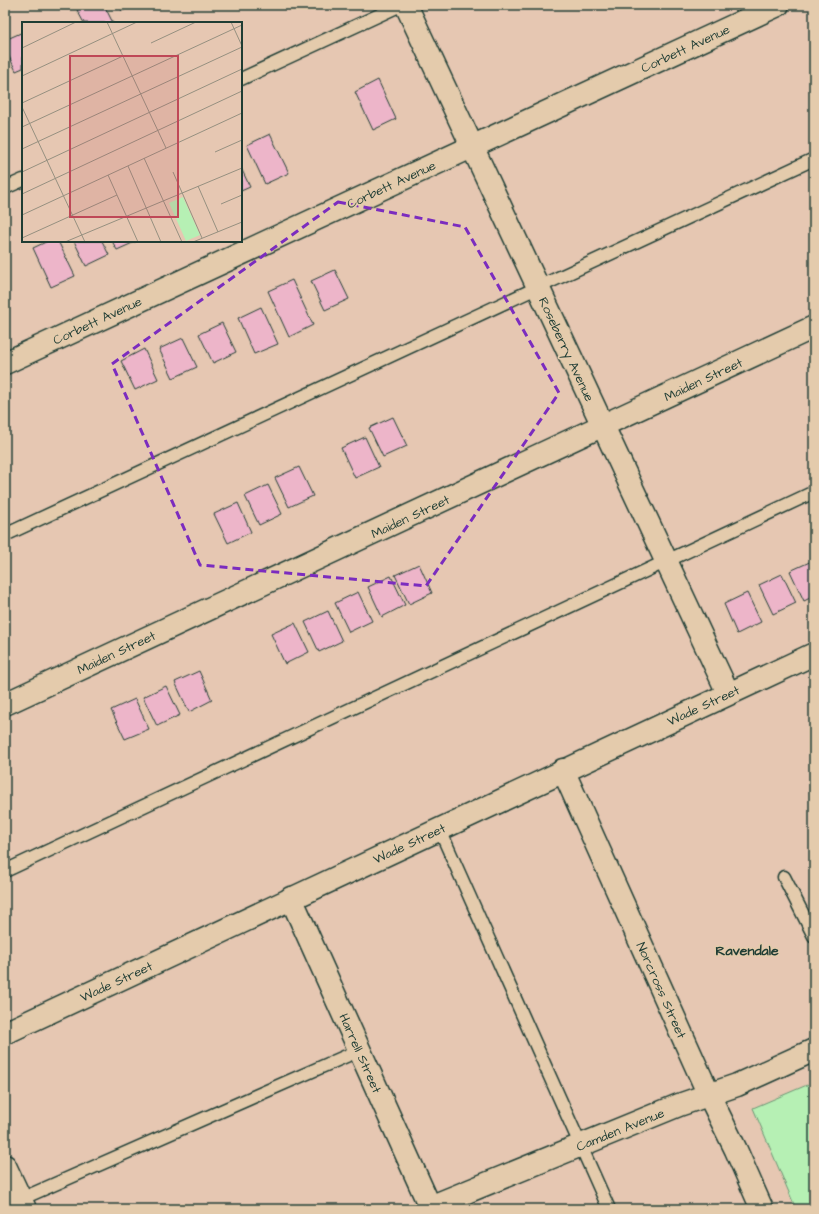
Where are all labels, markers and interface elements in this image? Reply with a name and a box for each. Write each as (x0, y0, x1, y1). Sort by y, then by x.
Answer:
street label: Corbett Avenue (638, 20, 733, 77)
inset map (22, 22, 242, 242)
street label: Corbett Avenue (344, 156, 439, 213)
street label: Corbett Avenue (50, 292, 145, 349)
street label: Roseberry Avenue (533, 294, 598, 405)
street label: Maiden Street (661, 354, 746, 406)
street label: Maiden Street (368, 491, 453, 543)
street label: Maiden Street (74, 627, 159, 679)
street label: Wade Street (664, 681, 743, 731)
street label: Wade Street (370, 819, 449, 869)
street label: Norcross Street (632, 939, 691, 1042)
district label: Ravendale (715, 941, 779, 961)
street label: Wade Street (77, 957, 156, 1007)
street label: Harrell Street (335, 1011, 386, 1097)
street label: Camden Avenue (574, 1104, 667, 1156)

